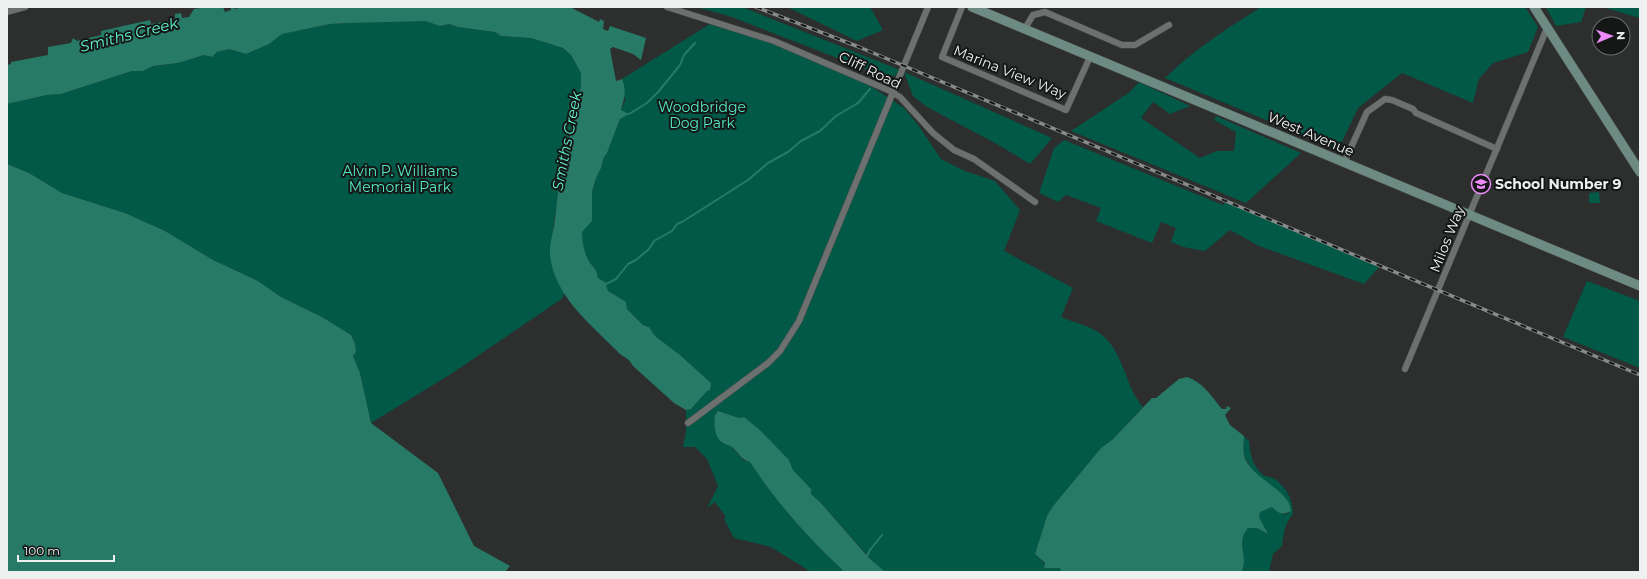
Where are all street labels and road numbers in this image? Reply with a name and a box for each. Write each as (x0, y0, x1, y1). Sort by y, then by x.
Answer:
street label: Marina View Way (951, 41, 1069, 103)
street label: Cliff Road (836, 47, 904, 93)
street label: West Avenue (1265, 108, 1357, 160)
street label: Milos Way (1425, 203, 1469, 275)

